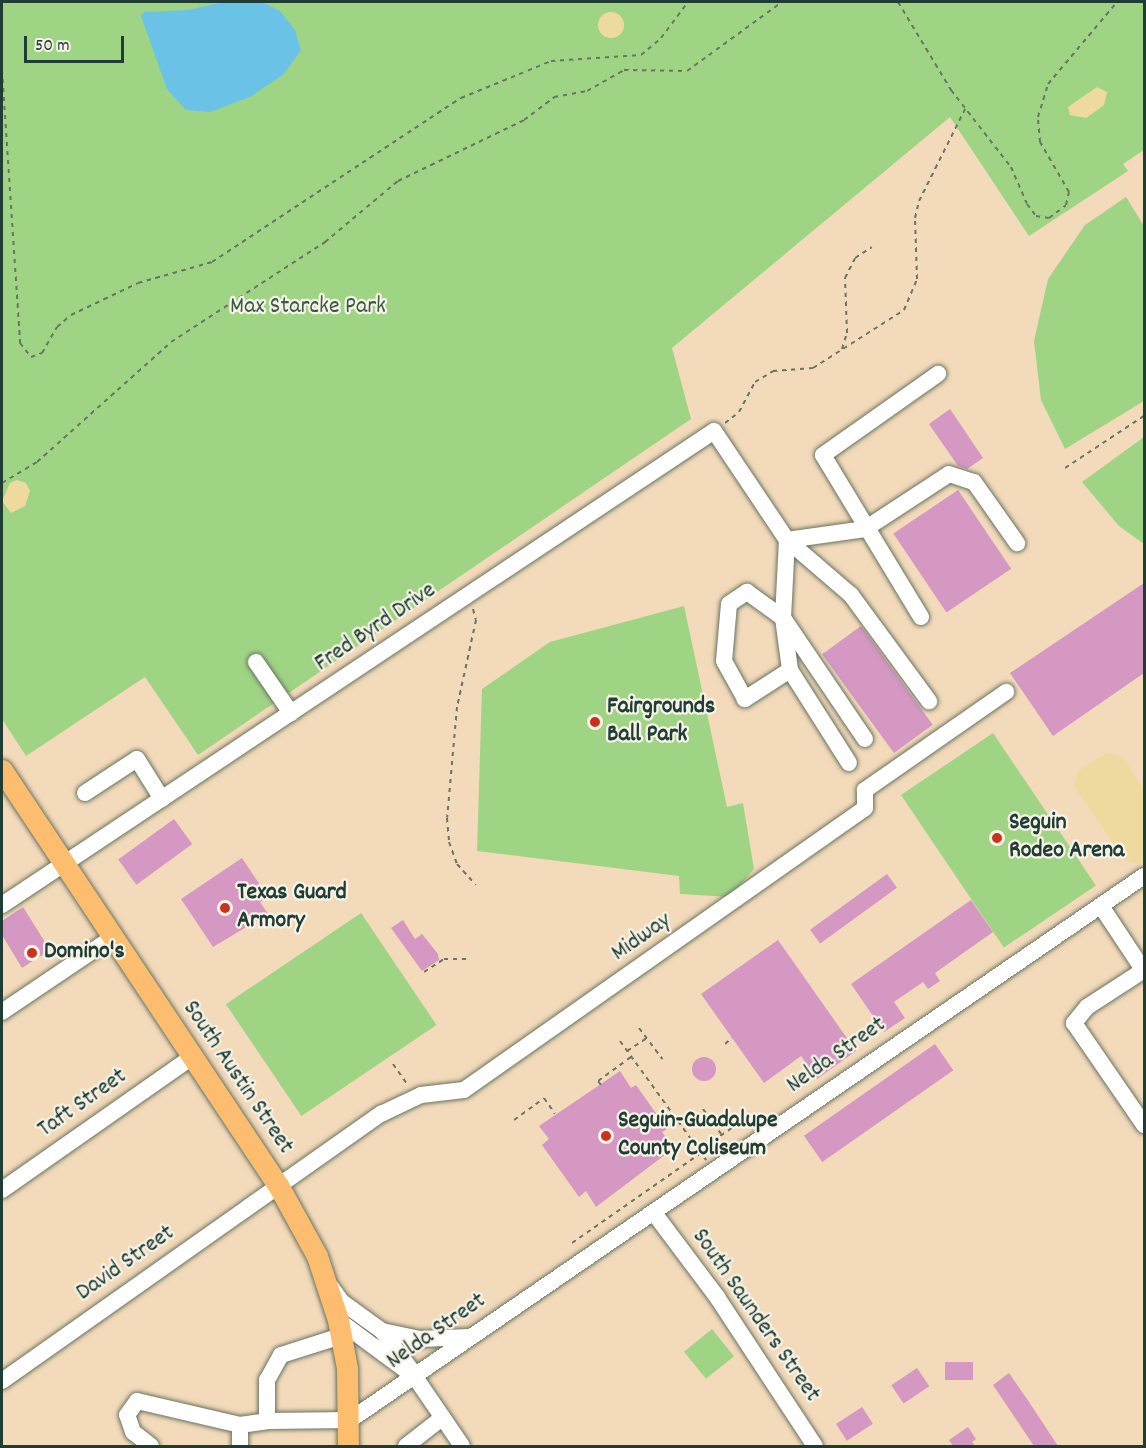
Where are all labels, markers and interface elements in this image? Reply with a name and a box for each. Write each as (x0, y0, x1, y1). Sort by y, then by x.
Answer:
scale bar (27, 24, 128, 62)
text: 50 m (35, 34, 70, 59)
park label: Max Starcke Park (230, 294, 386, 322)
street label: Fred Byrd Drive (310, 577, 442, 679)
place label: Fairgrounds Ball Park (607, 694, 715, 750)
marker: Fairgrounds Ball Park (588, 715, 602, 729)
place label: Seguin Rodeo Arena (1009, 810, 1124, 866)
marker: Seguin Rodeo Arena (990, 831, 1004, 845)
place label: Texas Guard Armory (237, 880, 347, 936)
marker: Texas Guard Armory (218, 901, 232, 915)
street label: Midway (607, 907, 677, 969)
place label: Domino's (44, 939, 125, 967)
marker: Domino's (25, 946, 39, 960)
street label: South Austin Street (175, 996, 299, 1160)
street label: Nelda Street (782, 1011, 892, 1101)
street label: Taft Street (33, 1063, 133, 1145)
place label: Seguin-Guadalupe County Coliseum (618, 1108, 778, 1164)
marker: Seguin-Guadalupe County Coliseum (599, 1129, 613, 1143)
street label: David Street (71, 1220, 181, 1308)
street label: South Saunders Street (684, 1224, 826, 1408)
street label: Nelda Street (382, 1287, 492, 1377)

